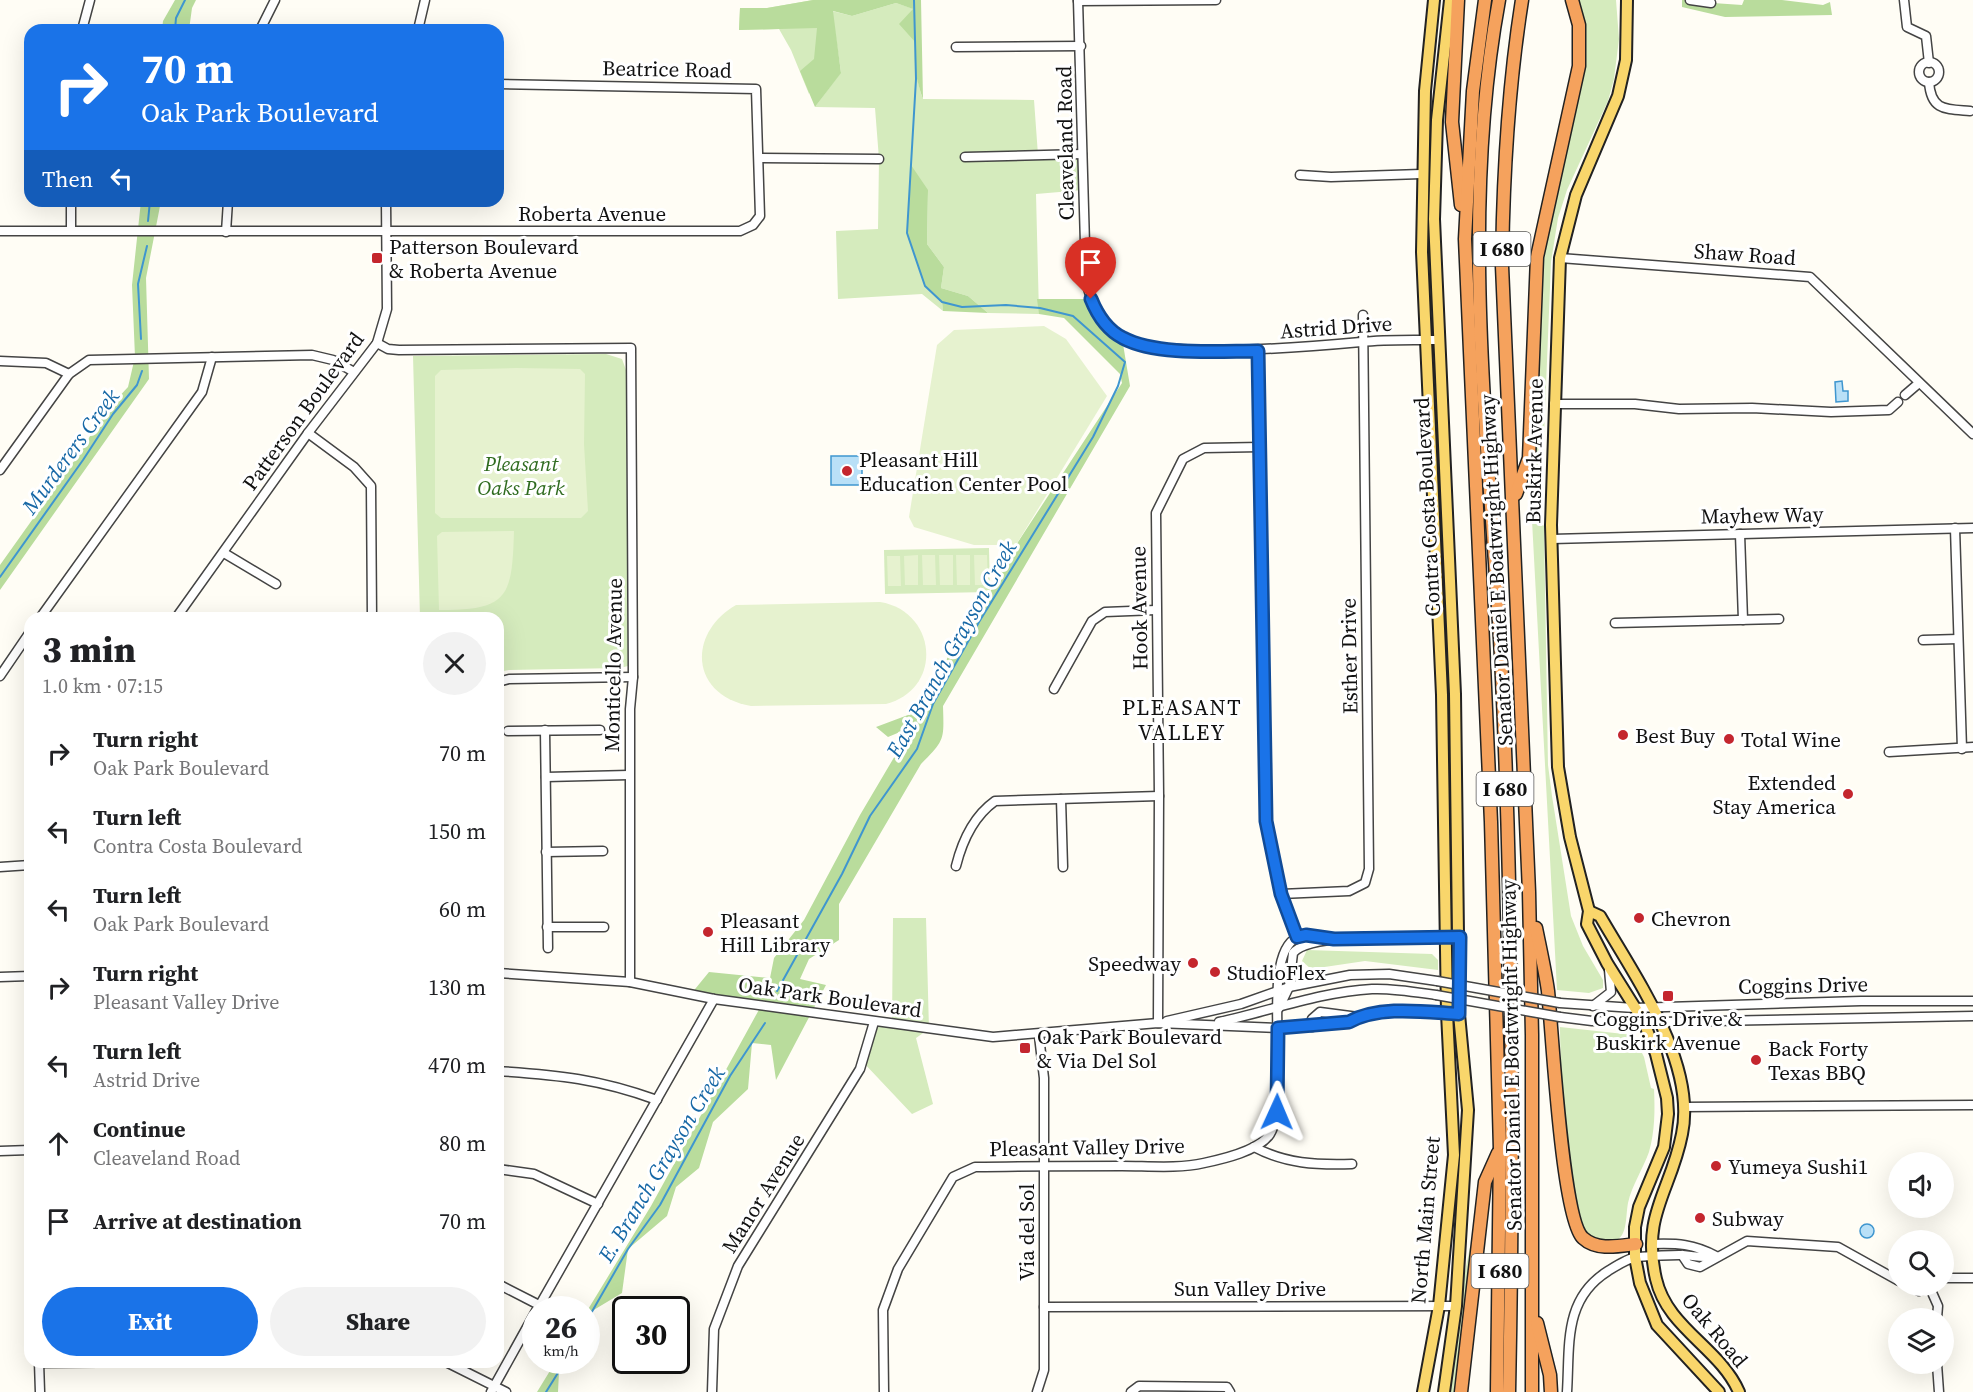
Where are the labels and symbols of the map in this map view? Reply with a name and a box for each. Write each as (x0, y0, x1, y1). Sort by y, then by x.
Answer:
street label: Beatrice Road (602, 53, 732, 85)
street label: Cleaveland Road (1049, 65, 1081, 221)
street label: Roberta Avenue (518, 199, 666, 228)
place label: Patterson Boulevard & Roberta Avenue (389, 232, 579, 285)
road number: I 680 (1474, 232, 1530, 266)
street label: Shaw Road (1693, 236, 1797, 272)
pin (1065, 237, 1116, 299)
marker: Patterson Boulevard & Roberta Avenue (370, 251, 384, 265)
street label: Astrid Drive (1279, 309, 1393, 345)
street label: Patterson Boulevard (236, 326, 370, 496)
street label: Buskirk Avenue (1518, 378, 1550, 524)
water label: Murderers Creek (14, 382, 126, 521)
street label: Senator Daniel E Boatwright Highway (1472, 393, 1520, 746)
street label: Contra Costa Boulevard (1407, 396, 1447, 617)
place label: Pleasant Hill Education Center Pool (859, 445, 1068, 498)
park label: Pleasant Oaks Park (477, 449, 565, 502)
marker: Pleasant Hill Education Center Pool (840, 464, 854, 478)
street label: Mayhew Way (1700, 499, 1824, 531)
water label: East Branch Grayson Creek (878, 535, 1024, 764)
street label: Hook Avenue (1123, 546, 1155, 670)
street label: Monticello Avenue (597, 578, 629, 752)
street label: Esther Drive (1333, 598, 1365, 714)
district label: PLEASANT VALLEY (1122, 692, 1242, 747)
place label: Best Buy (1635, 721, 1715, 750)
place label: Total Wine (1741, 725, 1841, 754)
marker: Best Buy (1616, 728, 1630, 742)
marker: Total Wine (1722, 732, 1736, 746)
place label: Extended Stay America (1713, 768, 1836, 821)
road number: I 680 (1476, 772, 1534, 806)
marker: Extended Stay America (1841, 787, 1855, 801)
street label: Senator Daniel E Boatwright Highway (1493, 879, 1529, 1231)
place label: Chevron (1651, 904, 1731, 933)
place label: Pleasant Hill Library (720, 906, 830, 959)
marker: Chevron (1632, 911, 1646, 925)
marker: Pleasant Hill Library (701, 925, 715, 939)
place label: Speedway (1088, 949, 1181, 978)
marker: Speedway (1186, 956, 1200, 970)
place label: StudioFlex (1227, 958, 1326, 987)
marker: StudioFlex (1208, 965, 1222, 979)
street label: Coggins Drive (1738, 969, 1868, 1001)
street label: Oak Park Boulevard (736, 970, 924, 1024)
marker: Coggins Drive & Buskirk Avenue (1661, 989, 1675, 1003)
place label: Coggins Drive & Buskirk Avenue (1593, 1004, 1743, 1057)
place label: Oak Park Boulevard & Via Del Sol (1037, 1022, 1222, 1075)
place label: Back Forty Texas BBQ (1768, 1034, 1868, 1087)
marker: Oak Park Boulevard & Via Del Sol (1018, 1041, 1032, 1055)
marker: Back Forty Texas BBQ (1749, 1053, 1763, 1067)
water label: E. Branch Grayson Creek (590, 1060, 732, 1269)
position arrow (1245, 1080, 1309, 1144)
street label: Manor Avenue (715, 1128, 811, 1258)
street label: Pleasant Valley Drive (989, 1131, 1185, 1163)
street label: North Main Street (1403, 1135, 1447, 1305)
place label: Yumeya Sushi1 (1728, 1152, 1868, 1181)
marker: Yumeya Sushi1 (1709, 1159, 1723, 1173)
street label: Via del Sol (1012, 1183, 1041, 1281)
place label: Subway (1712, 1204, 1784, 1233)
marker: Subway (1693, 1211, 1707, 1225)
road number: I 680 (1472, 1254, 1528, 1288)
street label: Sun Valley Drive (1174, 1274, 1326, 1303)
street label: Oak Road (1675, 1286, 1755, 1374)
speed limit sign: 30 (612, 1296, 690, 1374)

